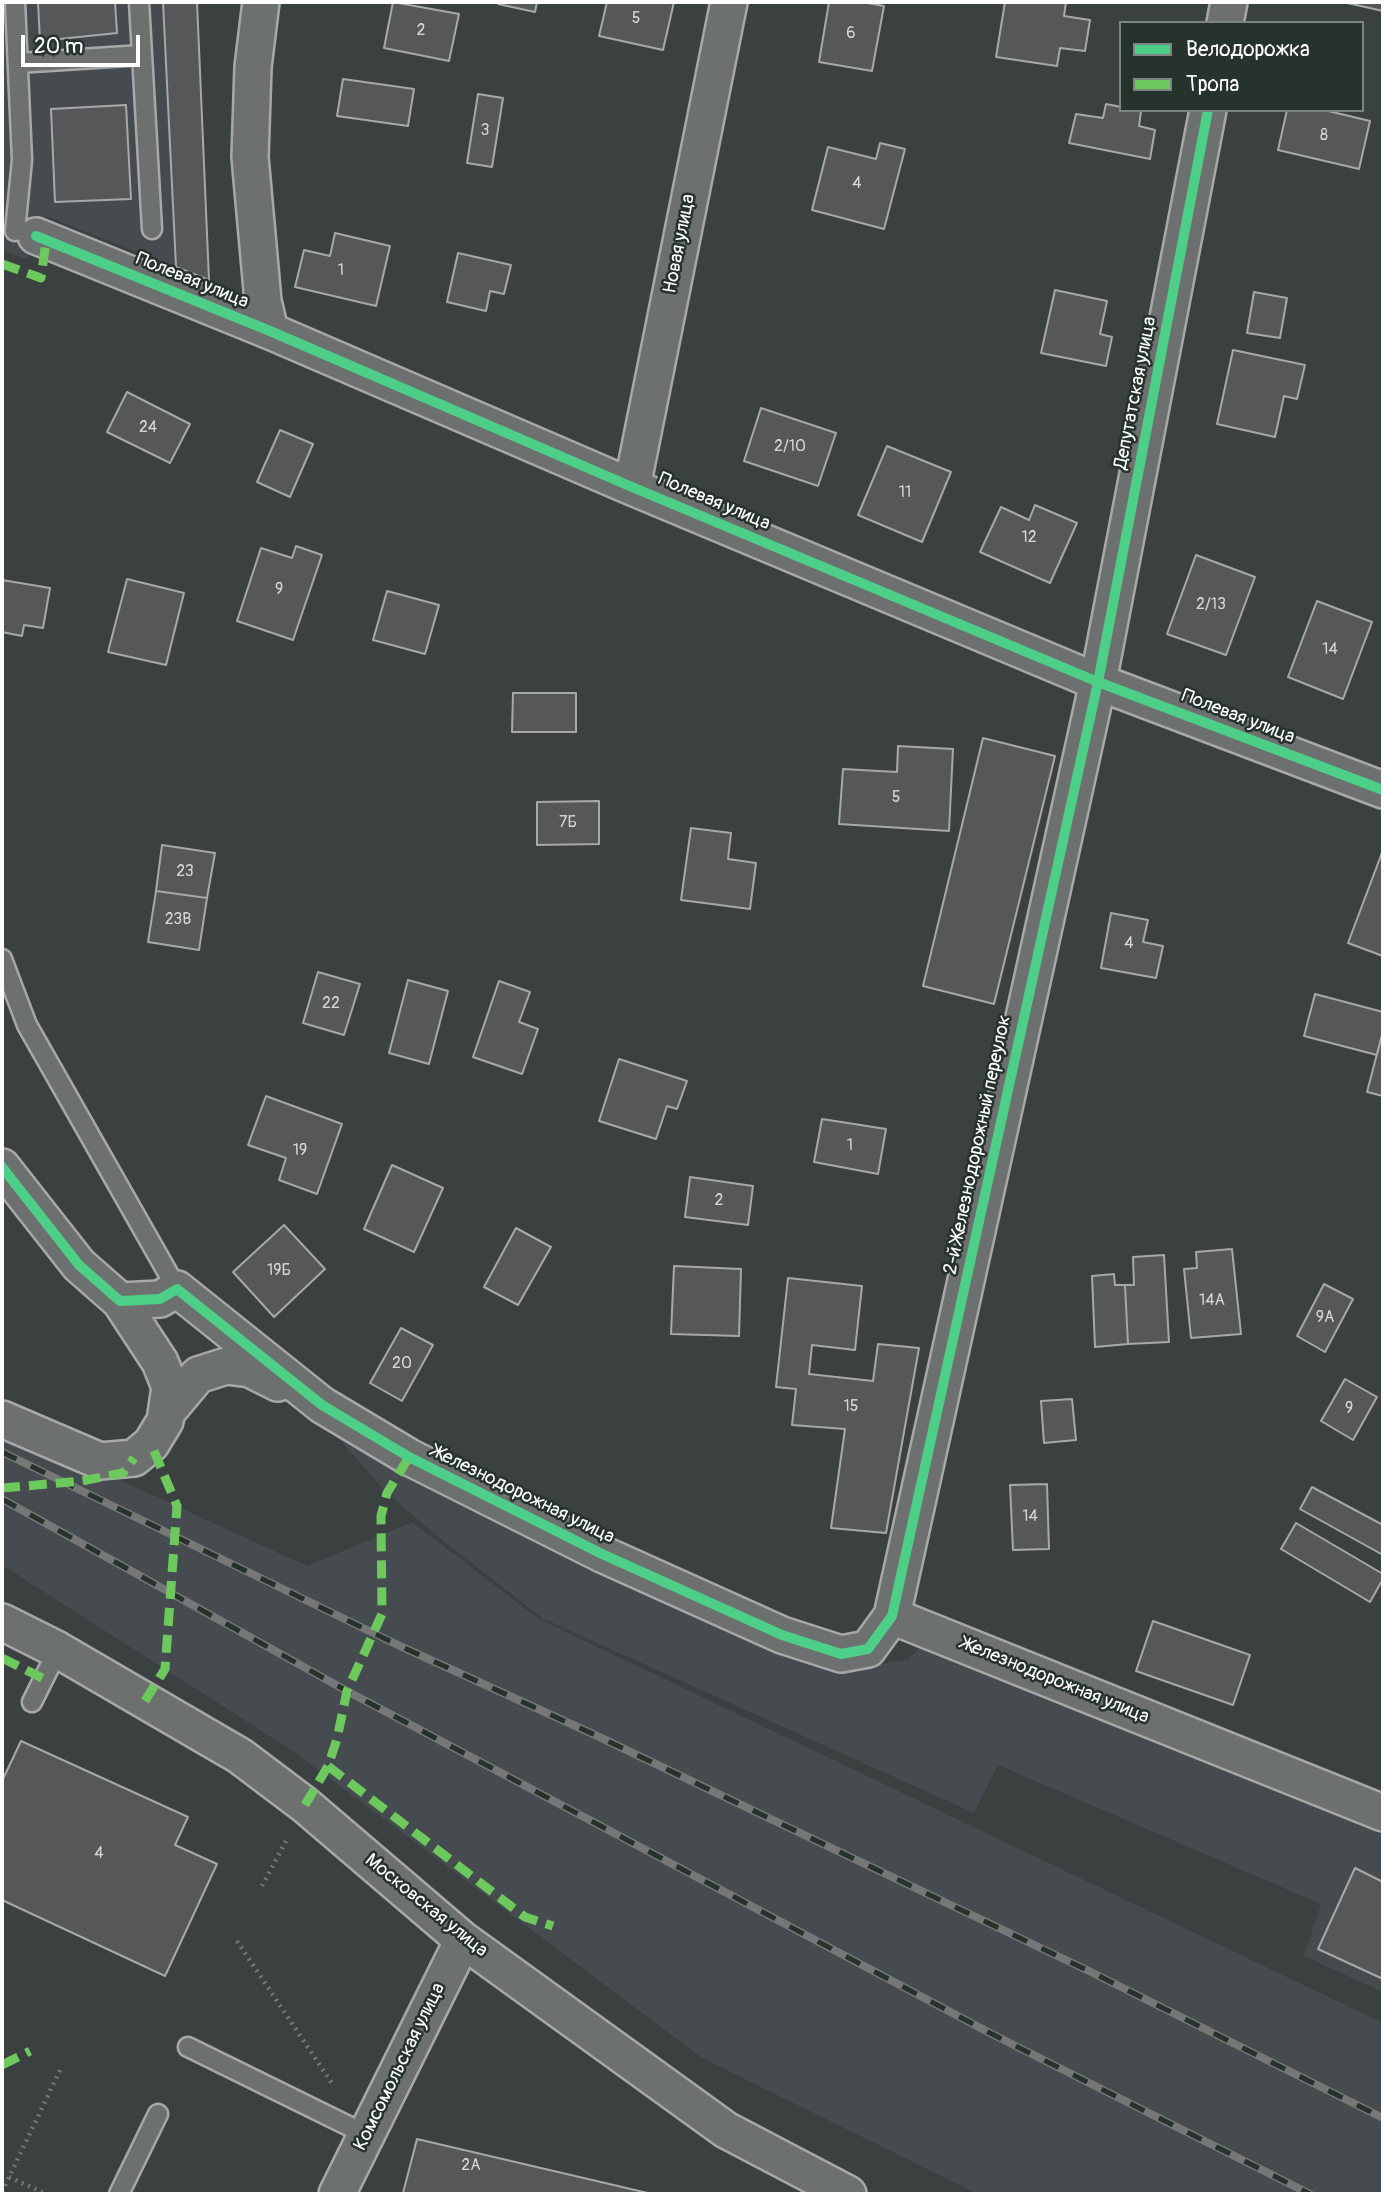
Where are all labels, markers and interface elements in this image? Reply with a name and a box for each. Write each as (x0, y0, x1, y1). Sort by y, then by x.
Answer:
house number: 5 (632, 9, 640, 29)
scale bar (24, 21, 144, 65)
house number: 2 (417, 21, 425, 41)
legend (1119, 21, 1364, 112)
house number: 6 (846, 24, 856, 44)
text: 20 m (34, 33, 83, 60)
text: Велодорожка (1186, 36, 1310, 63)
text: Тропа (1186, 71, 1239, 98)
house number: 3 (481, 121, 489, 141)
house number: 8 (1320, 126, 1328, 146)
house number: 4 (852, 174, 862, 194)
street label: Новая улица (659, 192, 701, 296)
street label: Полевая улица (132, 248, 252, 314)
house number: 1 (338, 261, 344, 281)
street label: Депутатская улица (1110, 315, 1162, 471)
house number: 24 (139, 418, 157, 438)
house number: 2/10 (774, 437, 806, 457)
street label: Полевая улица (655, 468, 773, 536)
house number: 11 (899, 483, 911, 503)
house number: 12 (1021, 528, 1037, 548)
house number: 9 (275, 580, 283, 600)
house number: 2/13 (1196, 595, 1226, 615)
house number: 14 (1322, 640, 1338, 660)
street label: Полевая улица (1178, 685, 1298, 749)
house number: 5 (892, 788, 900, 808)
house number: 7Б (559, 813, 577, 833)
house number: 23 (176, 862, 194, 882)
house number: 23В (165, 910, 191, 930)
house number: 4 (1124, 934, 1134, 954)
house number: 22 (322, 994, 340, 1014)
street label: 2-й Железнодорожный переулок (939, 1013, 1017, 1277)
house number: 1 (847, 1136, 853, 1156)
house number: 19 (293, 1141, 307, 1161)
house number: 2 (715, 1191, 723, 1211)
house number: 19Б (267, 1261, 291, 1281)
house number: 14А (1199, 1291, 1225, 1311)
house number: 9А (1316, 1308, 1334, 1328)
house number: 20 (392, 1354, 412, 1374)
house number: 15 (844, 1397, 858, 1417)
house number: 9 (1345, 1399, 1353, 1419)
street label: Железнодорожная улица (428, 1441, 618, 1549)
house number: 14 (1022, 1507, 1038, 1527)
street label: Железнодорожная улица (958, 1633, 1152, 1729)
house number: 4 (94, 1844, 104, 1864)
street label: Московская улица (360, 1849, 492, 1963)
street label: Комсомольская улица (350, 1979, 450, 2155)
house number: 2А (461, 2156, 481, 2176)

